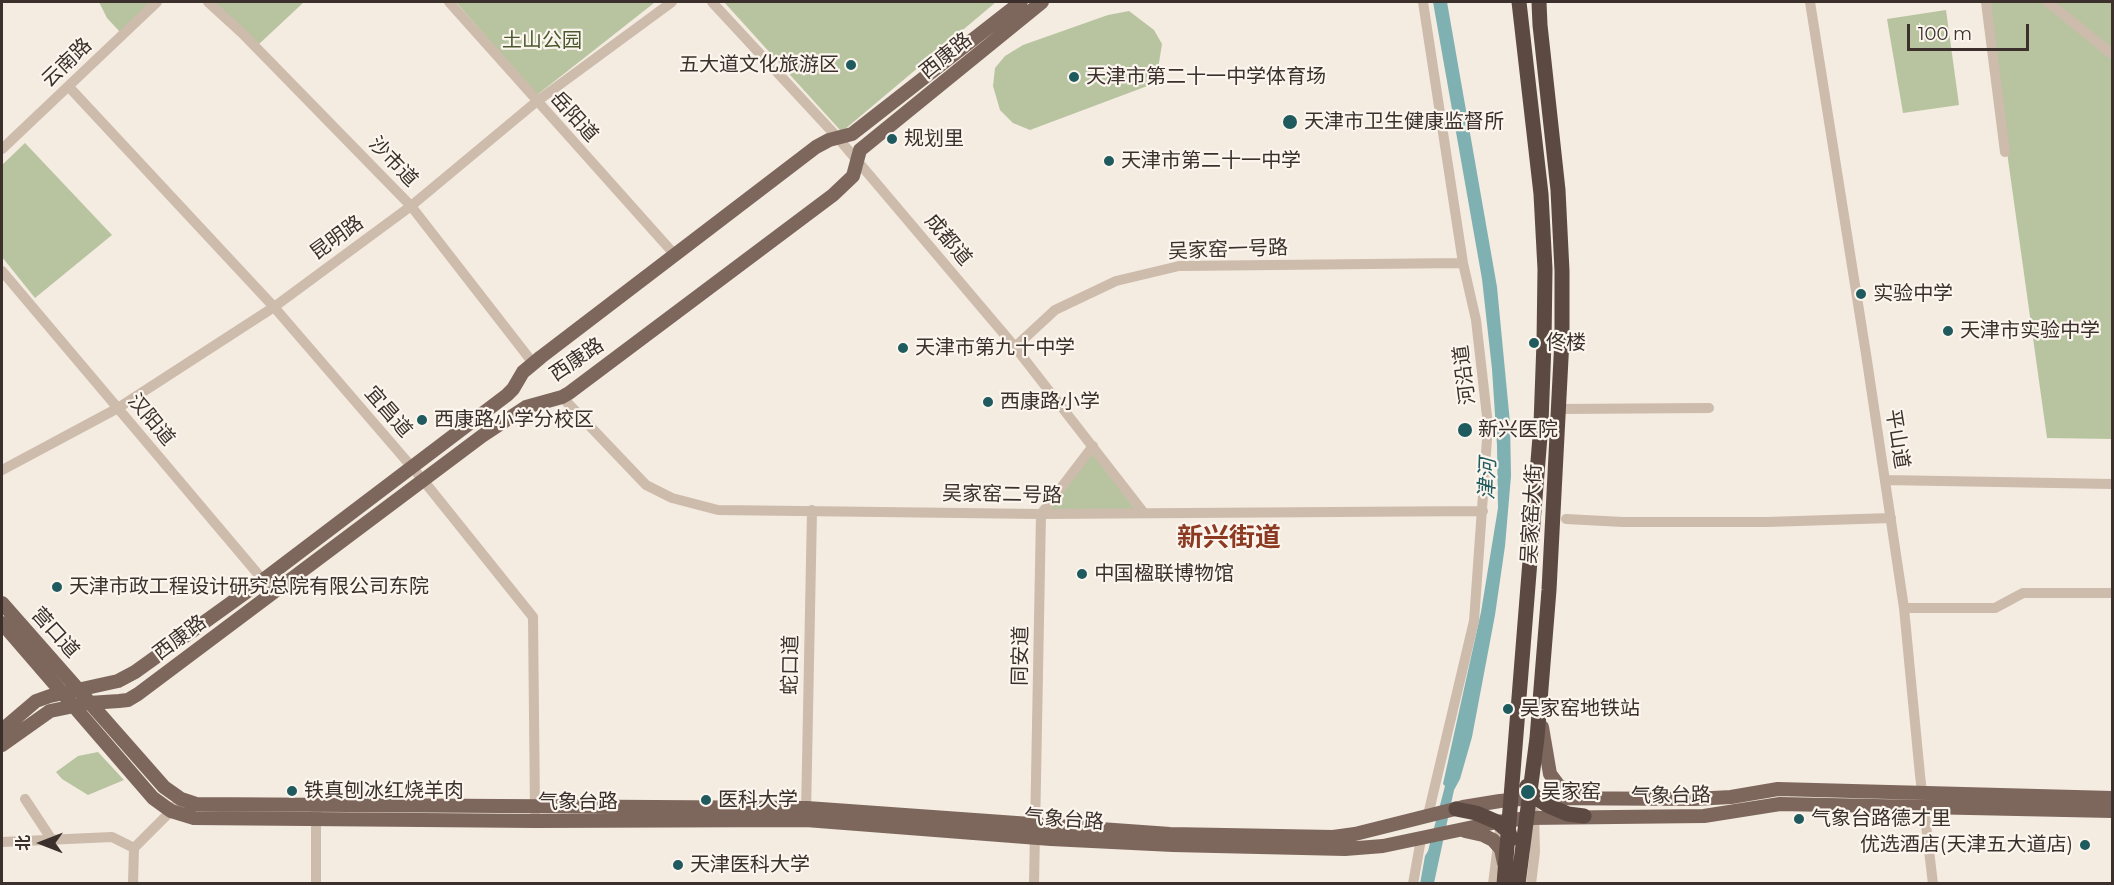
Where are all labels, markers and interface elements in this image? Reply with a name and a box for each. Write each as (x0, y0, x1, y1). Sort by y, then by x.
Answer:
scale bar (1910, 12, 2032, 50)
text: 100 m (1918, 23, 1972, 45)
street label: 西康路 (915, 28, 977, 84)
park label: 土山公园 (502, 29, 582, 53)
street label: 云南路 (37, 34, 97, 92)
place label: 五大道文化旅游区 (679, 53, 839, 77)
marker: 五大道文化旅游区 (844, 58, 858, 72)
place label: 天津市第二十一中学体育场 (1086, 65, 1326, 89)
marker: 天津市第二十一中学体育场 (1067, 70, 1081, 84)
street label: 岳阳道 (545, 87, 603, 147)
place label: 天津市卫生健康监督所 (1304, 110, 1504, 134)
marker: 天津市卫生健康监督所 (1281, 113, 1299, 131)
place label: 规划里 (904, 127, 964, 151)
street label: 沙市道 (364, 132, 422, 192)
marker: 规划里 (885, 132, 899, 146)
place label: 天津市第二十一中学 (1121, 149, 1301, 173)
marker: 天津市第二十一中学 (1102, 154, 1116, 168)
street label: 成都道 (920, 209, 976, 271)
street label: 昆明路 (306, 211, 368, 265)
street label: 吴家窑一号路 (1168, 236, 1288, 264)
place label: 实验中学 (1873, 282, 1953, 306)
marker: 实验中学 (1854, 287, 1868, 301)
place label: 天津市实验中学 (1960, 319, 2100, 343)
marker: 天津市实验中学 (1941, 324, 1955, 338)
place label: 佟楼 (1546, 331, 1586, 355)
street label: 西康路 (545, 333, 609, 387)
place label: 天津市第九十中学 (915, 336, 1075, 360)
marker: 佟楼 (1527, 336, 1541, 350)
marker: 天津市第九十中学 (896, 341, 910, 355)
street label: 河沿道 (1449, 344, 1481, 406)
street label: 宜昌道 (359, 381, 417, 443)
street label: 汉阳道 (123, 389, 179, 451)
place label: 西康路小学 (1000, 390, 1100, 414)
marker: 西康路小学 (981, 395, 995, 409)
street label: 平山道 (1880, 407, 1914, 471)
place label: 西康路小学分校区 (434, 408, 594, 432)
marker: 西康路小学分校区 (415, 413, 429, 427)
place label: 新兴医院 (1478, 418, 1558, 442)
marker: 新兴医院 (1456, 421, 1474, 439)
water label: 津河 (1475, 458, 1501, 500)
street label: 吴家窑大街 (1517, 463, 1547, 565)
street label: 吴家窑二号路 (942, 482, 1062, 508)
district label: 新兴街道 (1177, 522, 1281, 554)
place label: 中国楹联博物馆 (1094, 562, 1234, 586)
marker: 中国楹联博物馆 (1075, 567, 1089, 581)
place label: 天津市政工程设计研究总院有限公司东院 (69, 575, 429, 599)
marker: 天津市政工程设计研究总院有限公司东院 (50, 580, 64, 594)
street label: 营口道 (26, 603, 84, 663)
street label: 西康路 (149, 610, 211, 666)
street label: 同安道 (1008, 626, 1034, 686)
street label: 蛇口道 (778, 635, 804, 695)
place label: 吴家窑地铁站 (1520, 697, 1640, 721)
marker: 吴家窑地铁站 (1501, 702, 1515, 716)
place label: 铁真刨冰红烧羊肉 (304, 779, 464, 803)
place label: 吴家窑 (1541, 780, 1601, 804)
marker: 吴家窑 (1519, 783, 1537, 801)
street label: 气象台路 (1631, 783, 1711, 809)
marker: 铁真刨冰红烧羊肉 (285, 784, 299, 798)
place label: 医科大学 (718, 788, 798, 812)
street label: 气象台路 (538, 790, 618, 814)
marker: 医科大学 (699, 793, 713, 807)
street label: 气象台路 (1023, 805, 1105, 835)
place label: 气象台路德才里 (1811, 807, 1951, 831)
marker: 气象台路德才里 (1792, 812, 1806, 826)
north arrow (12, 813, 72, 873)
place label: 优选酒店(天津五大道店) (1860, 833, 2073, 857)
text: 北 (14, 835, 33, 851)
marker: 优选酒店(天津五大道店) (2078, 838, 2092, 852)
place label: 天津医科大学 (690, 853, 810, 877)
marker: 天津医科大学 (671, 858, 685, 872)

